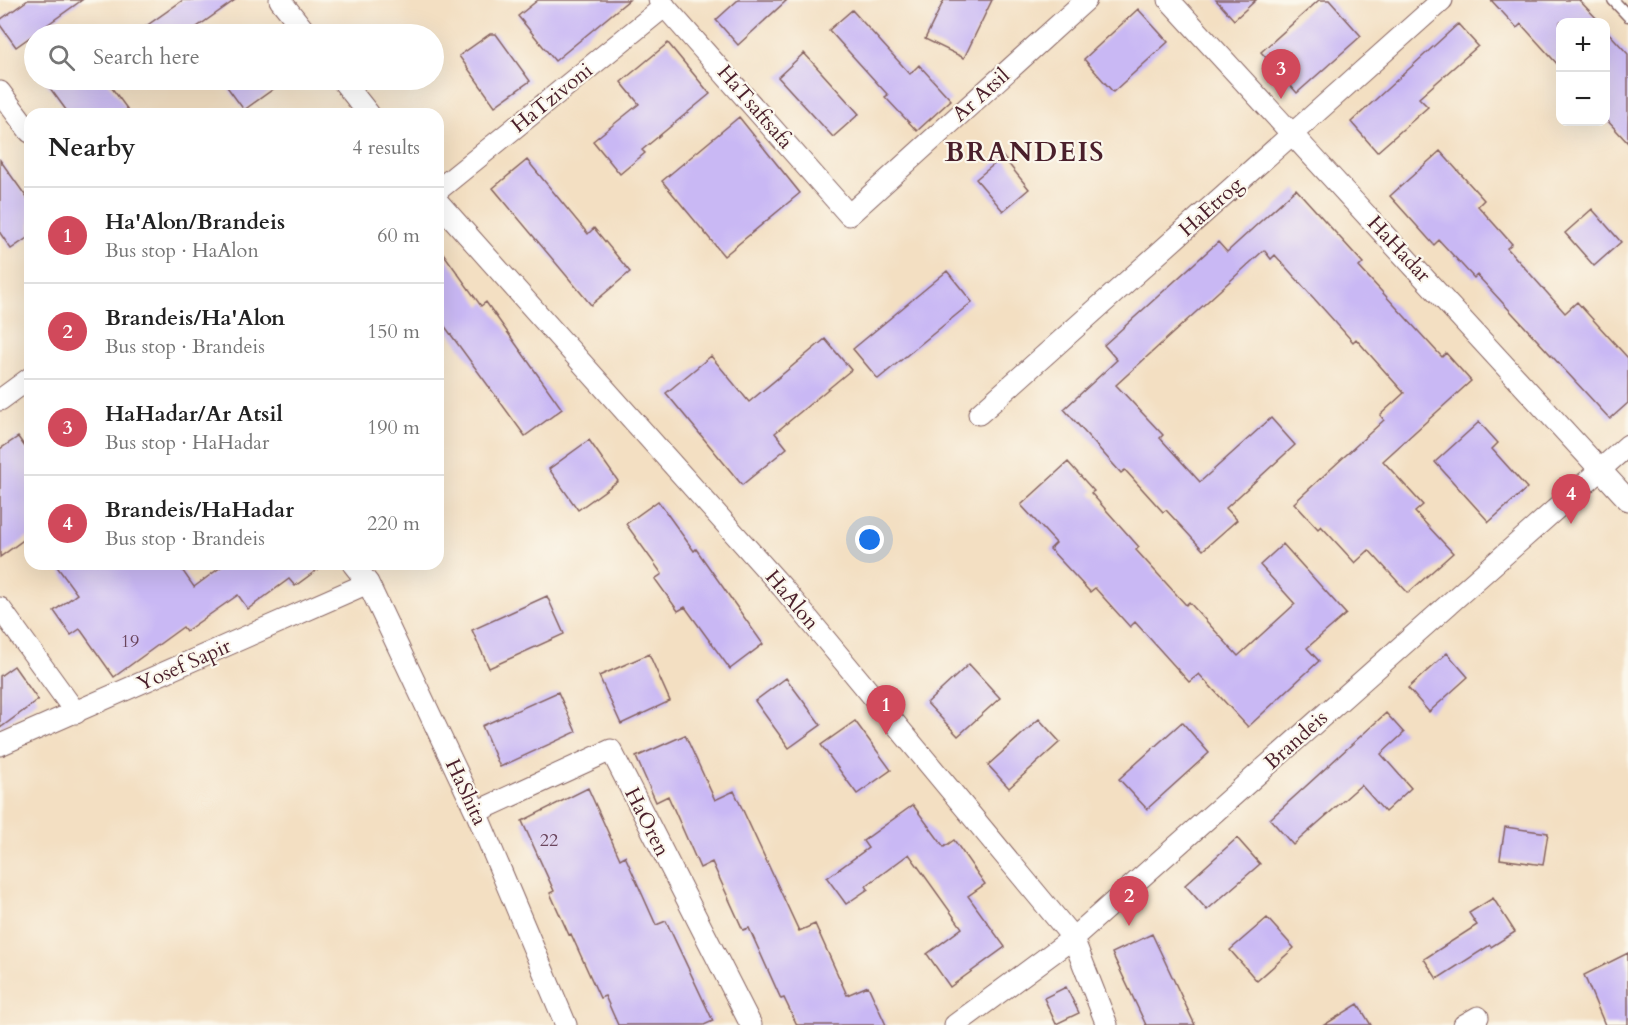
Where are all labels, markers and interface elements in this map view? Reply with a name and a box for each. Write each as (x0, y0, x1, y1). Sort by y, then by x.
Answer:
map controls (1556, 18, 1610, 126)
button: + (1556, 18, 1610, 72)
search box (24, 24, 444, 90)
icon: search (45, 41, 78, 74)
text: Search here (93, 42, 200, 72)
pin: 3 (1262, 50, 1300, 99)
street label: HaTzivoni (505, 56, 599, 140)
street label: HaTsaftsafa (710, 59, 800, 155)
street label: Ar Atsil (946, 61, 1016, 129)
button: − (1556, 72, 1610, 126)
text: Nearby (48, 130, 136, 165)
text: 4 results (352, 134, 420, 161)
district label: BRANDEIS (945, 134, 1105, 171)
street label: HaEtrog (1173, 170, 1249, 244)
text: Ha'Alon/Brandeis (105, 207, 285, 237)
street label: HaHadar (1361, 209, 1438, 289)
text: 1 (62, 222, 73, 249)
text: 60 m (377, 222, 420, 249)
text: Bus stop · HaAlon (105, 237, 259, 264)
text: Brandeis/Ha'Alon (105, 303, 285, 333)
text: 2 (62, 318, 73, 345)
text: 150 m (367, 318, 420, 345)
text: Bus stop · Brandeis (105, 333, 265, 360)
text: HaHadar/Ar Atsil (105, 399, 283, 429)
text: 3 (62, 414, 73, 441)
text: 190 m (367, 414, 420, 441)
text: Bus stop · HaHadar (105, 429, 269, 456)
pin: 4 (1552, 474, 1590, 524)
text: Brandeis/HaHadar (105, 495, 294, 525)
text: 4 (62, 510, 73, 537)
text: 220 m (367, 510, 420, 537)
text: Bus stop · Brandeis (105, 525, 265, 552)
your location (855, 525, 884, 554)
street label: HaAlon (758, 564, 826, 636)
house number: 19 (121, 629, 139, 654)
street label: Yosef Sapir (132, 631, 236, 699)
pin: 1 (866, 686, 906, 735)
street label: Brandeis (1258, 704, 1334, 776)
street label: HaShita (438, 754, 494, 830)
street label: HaOren (617, 782, 677, 862)
house number: 22 (540, 828, 558, 853)
pin: 2 (1110, 876, 1148, 926)

